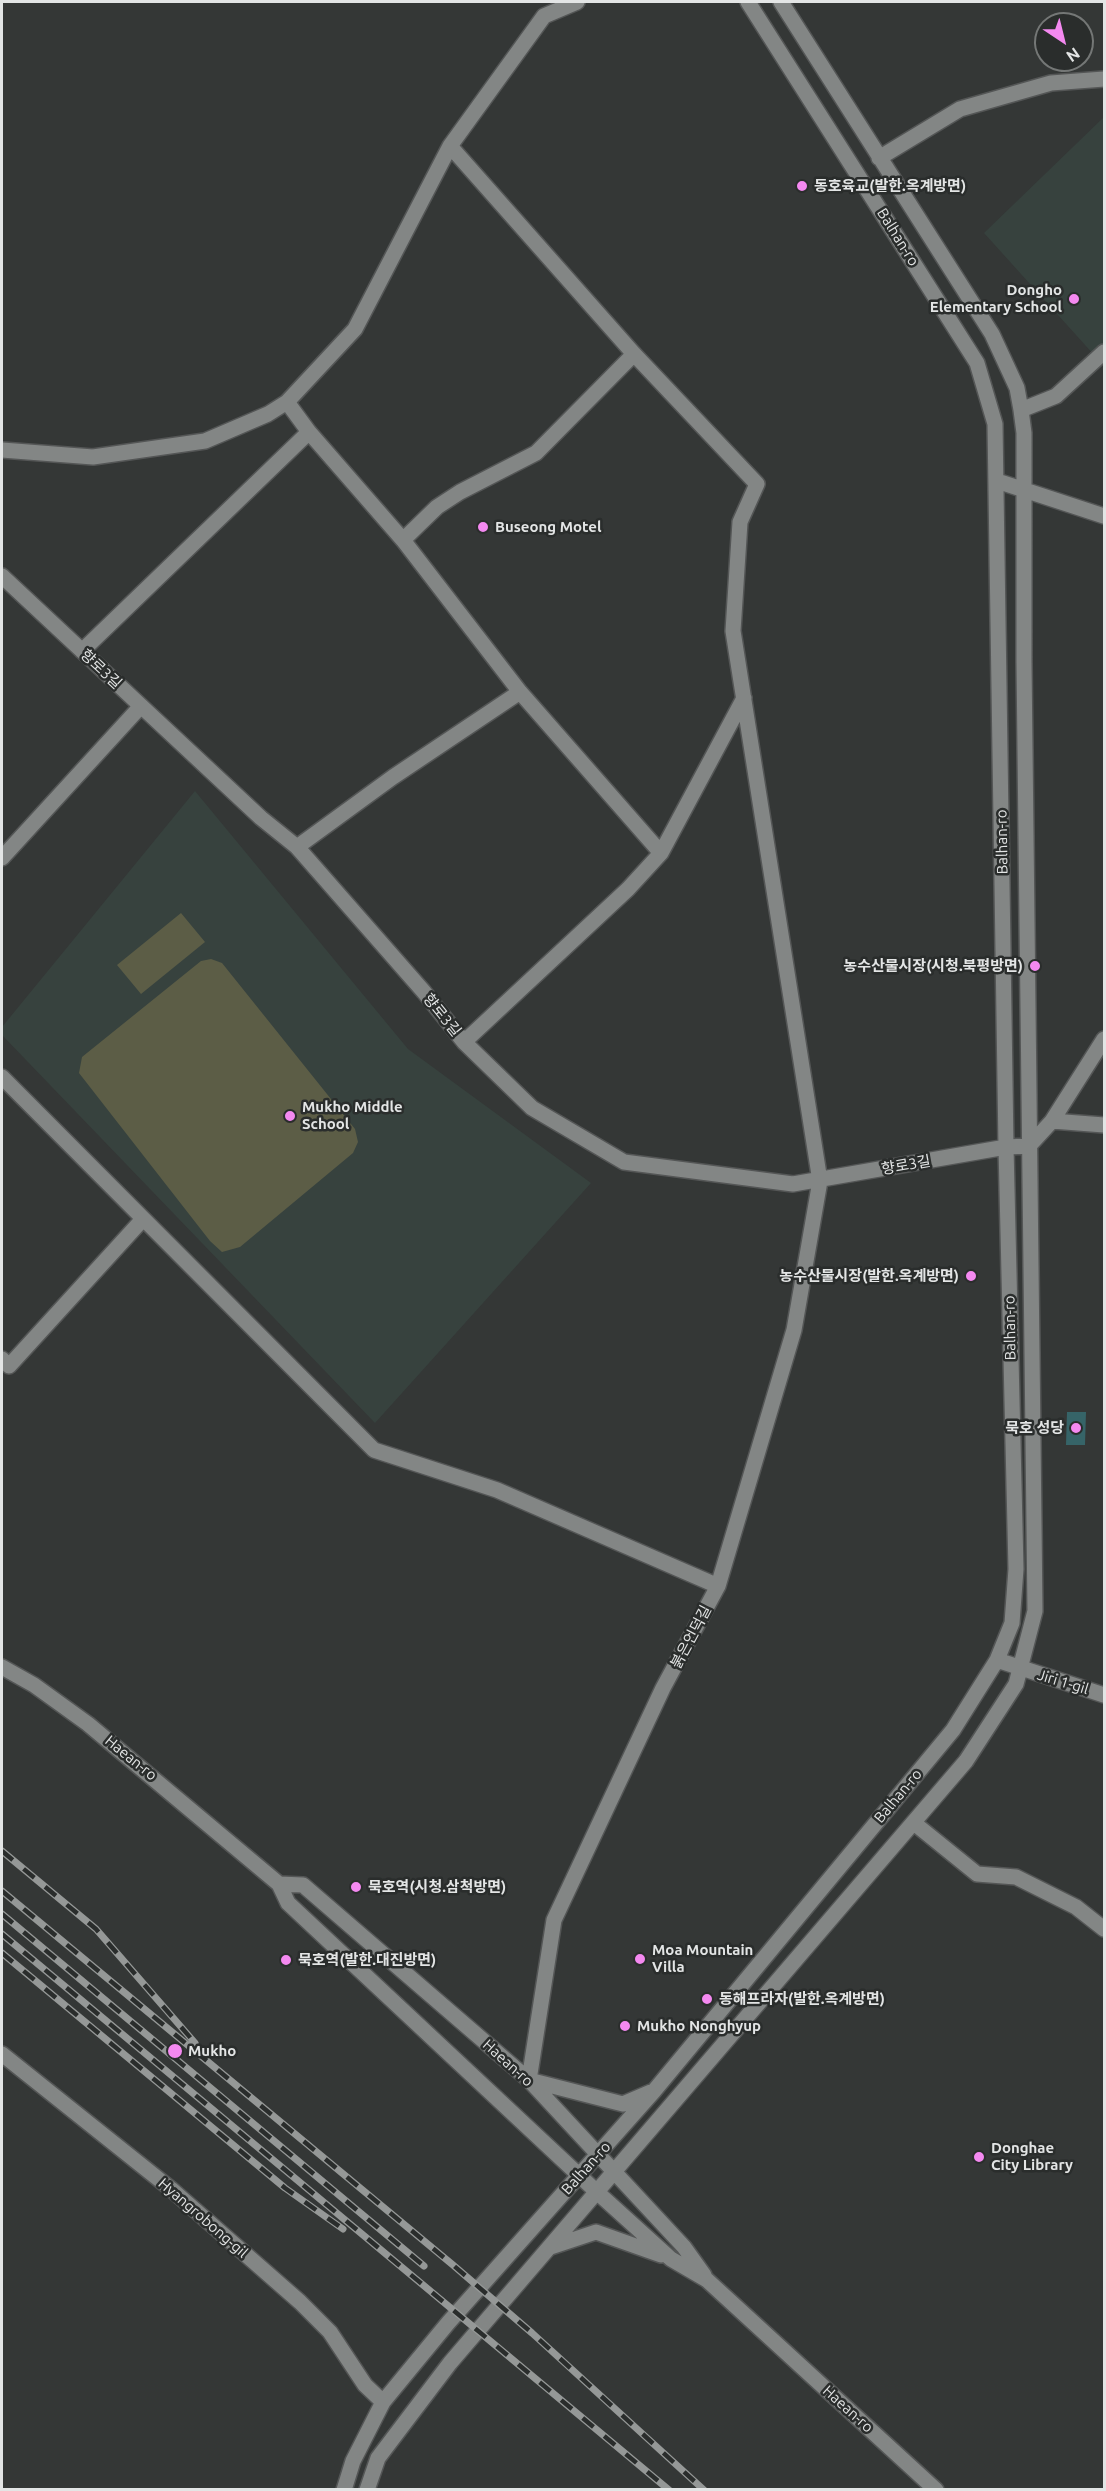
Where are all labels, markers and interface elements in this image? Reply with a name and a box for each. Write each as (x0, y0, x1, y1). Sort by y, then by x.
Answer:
north arrow (1034, 12, 1094, 72)
text: N (1063, 44, 1083, 66)
place label: 동호육교(발한.옥계방면) (814, 177, 966, 195)
marker: 동호육교(발한.옥계방면) (795, 179, 809, 193)
street label: Balhan-ro (873, 205, 923, 269)
place label: Dongho Elementary School (930, 281, 1062, 316)
marker: Dongho Elementary School (1067, 292, 1081, 306)
place label: Buseong Motel (495, 518, 601, 536)
marker: Buseong Motel (476, 520, 490, 534)
street label: 향로3길 (77, 645, 125, 693)
street label: Balhan-ro (992, 809, 1012, 875)
place label: 농수산물시장(시청.북평방면) (843, 957, 1023, 975)
marker: 농수산물시장(시청.북평방면) (1028, 959, 1042, 973)
street label: 향로3길 (419, 990, 465, 1040)
place label: Mukho Middle School (302, 1098, 403, 1133)
marker: Mukho Middle School (283, 1109, 297, 1123)
street label: 향로3길 (880, 1152, 932, 1178)
place label: 농수산물시장(발한.옥계방면) (779, 1267, 959, 1285)
marker: 농수산물시장(발한.옥계방면) (964, 1269, 978, 1283)
street label: Balhan-ro (1000, 1295, 1020, 1361)
place label: 묵호 성당 (1005, 1419, 1064, 1437)
marker: 묵호 성당 (1069, 1421, 1083, 1435)
street label: 붉은언덕길 (667, 1602, 715, 1672)
street label: Jiri 1-gil (1035, 1666, 1091, 1698)
street label: Haean-ro (101, 1732, 161, 1784)
street label: Balhan-ro (870, 1765, 926, 1827)
place label: 묵호역(시청.삼척방면) (368, 1878, 506, 1896)
marker: 묵호역(시청.삼척방면) (349, 1880, 363, 1894)
place label: Moa Mountain Villa (652, 1941, 753, 1976)
place label: 묵호역(발한.대진방면) (298, 1951, 436, 1969)
marker: Moa Mountain Villa (633, 1952, 647, 1966)
marker: 묵호역(발한.대진방면) (279, 1953, 293, 1967)
place label: 동해프라자(발한.옥계방면) (719, 1990, 885, 2008)
marker: 동해프라자(발한.옥계방면) (700, 1992, 714, 2006)
place label: Mukho Nonghyup (637, 2017, 761, 2035)
marker: Mukho Nonghyup (618, 2019, 632, 2033)
street label: Haean-ro (479, 2036, 537, 2090)
marker: Mukho (166, 2042, 184, 2060)
place label: Mukho (188, 2042, 236, 2060)
street label: Balhan-ro (558, 2138, 614, 2198)
place label: Donghae City Library (991, 2139, 1073, 2174)
marker: Donghae City Library (972, 2150, 986, 2164)
street label: Hyangrobong-gil (155, 2174, 251, 2262)
street label: Haean-ro (819, 2382, 877, 2436)

